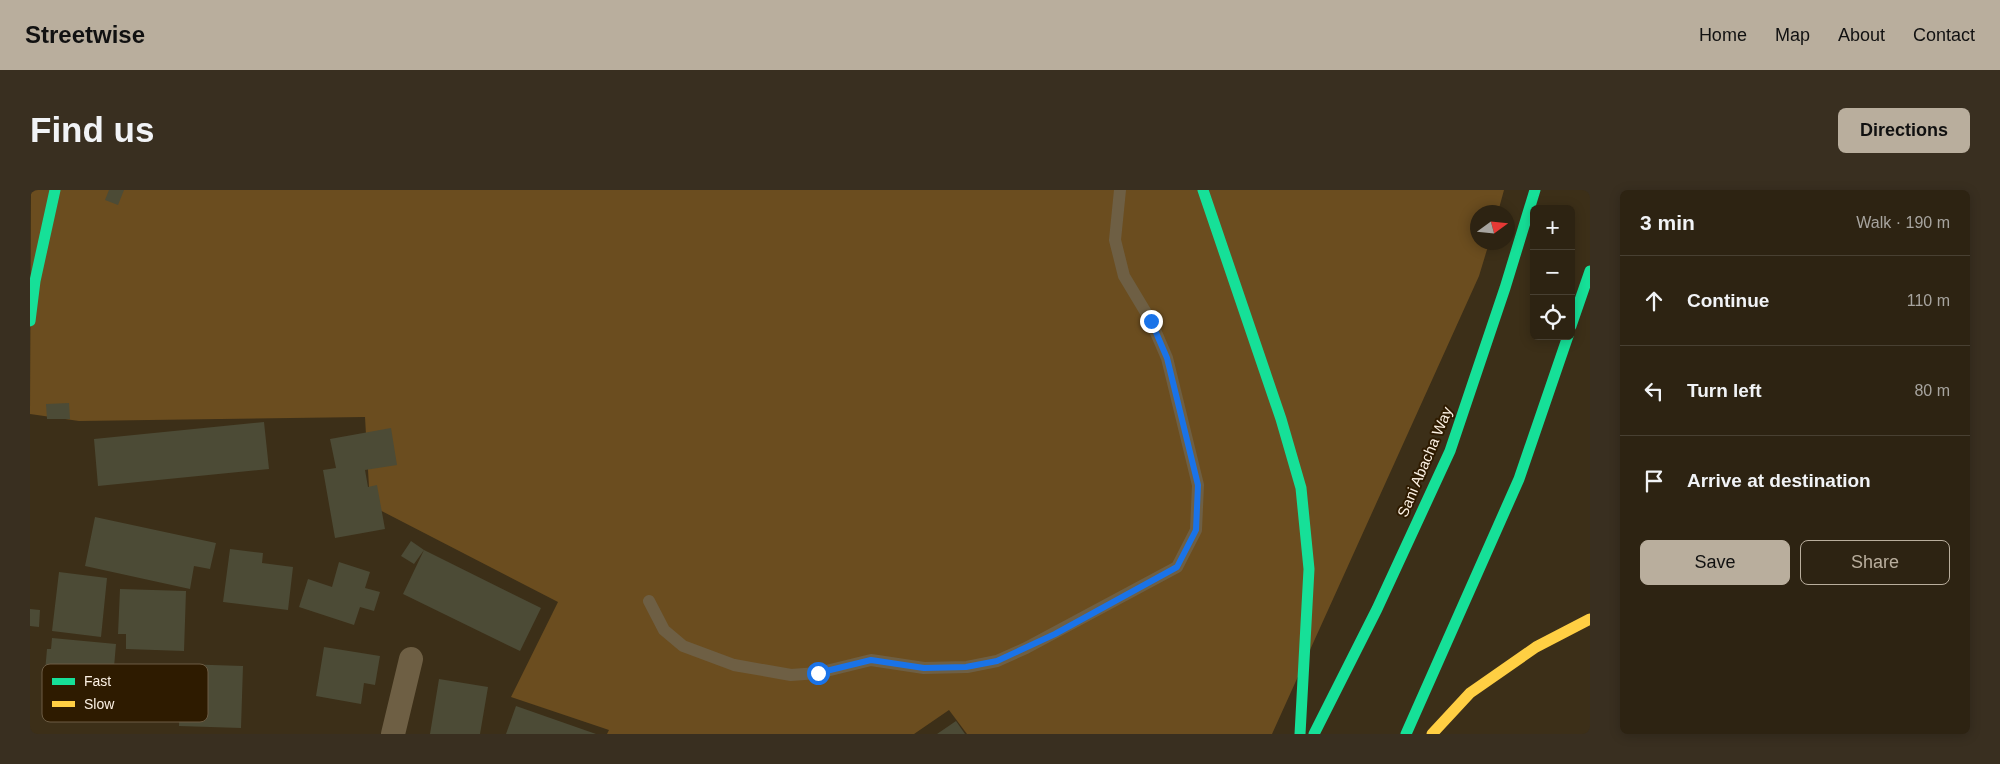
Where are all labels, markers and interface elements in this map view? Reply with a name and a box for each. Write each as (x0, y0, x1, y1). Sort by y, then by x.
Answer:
text: Streetwise (25, 21, 145, 48)
text: Home (1699, 25, 1747, 45)
text: Map (1775, 25, 1810, 45)
text: About (1838, 25, 1885, 45)
text: Contact (1913, 25, 1975, 45)
button: Directions (1838, 108, 1970, 153)
text: Find us (30, 110, 154, 149)
north arrow (1470, 205, 1515, 250)
map controls (1530, 205, 1575, 340)
button: + (1530, 205, 1575, 250)
text: 3 min (1640, 211, 1695, 234)
text: Walk · 190 m (1856, 214, 1950, 231)
button: − (1530, 250, 1575, 295)
icon: ahead (1640, 287, 1668, 315)
text: Continue (1687, 290, 1769, 311)
text: 110 m (1907, 292, 1950, 309)
button: locate (1530, 295, 1575, 340)
route end (1140, 310, 1163, 333)
icon: left (1640, 377, 1668, 405)
text: Turn left (1687, 380, 1762, 401)
text: 80 m (1914, 382, 1950, 399)
street label: Sani Abacha Way (1394, 404, 1456, 519)
icon: arrive (1640, 467, 1668, 495)
text: Arrive at destination (1687, 470, 1871, 491)
button: Save (1640, 540, 1790, 585)
button: Share (1800, 540, 1950, 585)
route start (807, 662, 830, 685)
legend (42, 664, 208, 722)
text: Fast (84, 673, 111, 689)
text: Slow (84, 696, 115, 712)

